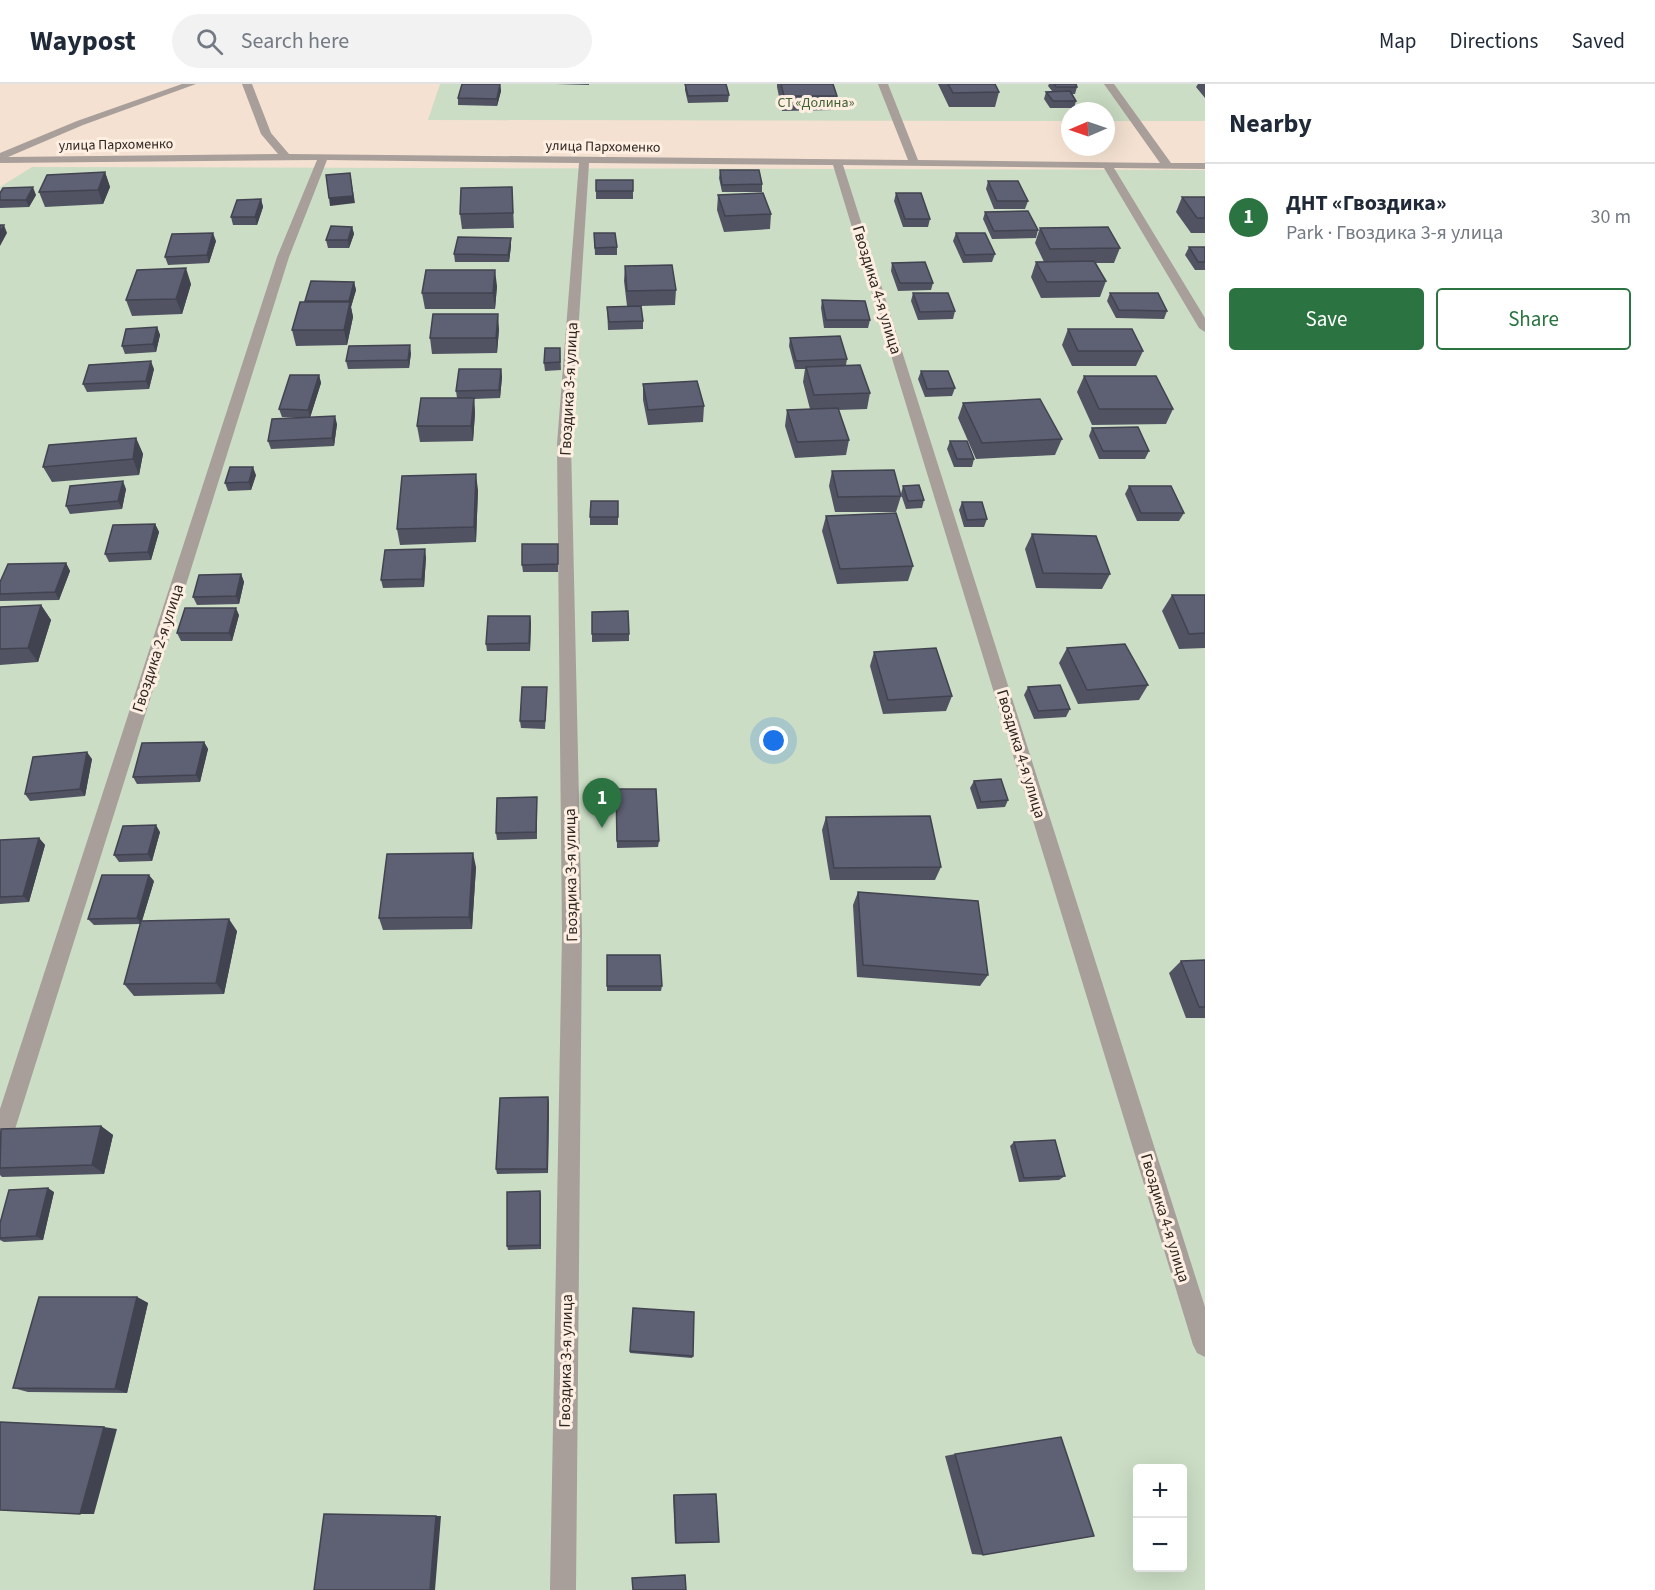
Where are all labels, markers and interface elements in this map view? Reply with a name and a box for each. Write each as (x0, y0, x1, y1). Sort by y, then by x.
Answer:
search box (172, 14, 592, 68)
text: Waypost (30, 21, 136, 61)
icon: search (193, 25, 226, 58)
text: Search here (241, 25, 349, 57)
text: Map (1379, 26, 1417, 56)
text: Directions (1450, 26, 1538, 56)
text: Saved (1571, 26, 1625, 56)
park label: СТ «Долина» (778, 93, 854, 113)
north arrow (1061, 102, 1115, 156)
text: Nearby (1229, 105, 1312, 142)
street label: улица Пархоменко (59, 134, 173, 156)
street label: улица Пархоменко (546, 136, 660, 158)
text: ДНТ «Гвоздика» (1286, 187, 1447, 219)
text: 1 (1243, 203, 1254, 231)
text: 30 m (1591, 203, 1631, 231)
text: Park · Гвоздика 3-я улица (1286, 219, 1503, 247)
street label: Гвоздика 4-я улица (847, 223, 907, 357)
button: Save (1229, 288, 1424, 350)
button: Share (1436, 288, 1631, 350)
street label: Гвоздика 3-я улица (555, 322, 583, 456)
street label: Гвоздика 2-я улица (127, 581, 189, 715)
street label: Гвоздика 4-я улица (991, 687, 1051, 821)
your location (759, 726, 788, 755)
pin: 1 (582, 778, 622, 828)
street label: Гвоздика 3-я улица (559, 808, 583, 942)
street label: Гвоздика 4-я улица (1135, 1151, 1195, 1285)
street label: Гвоздика 3-я улица (554, 1294, 578, 1428)
map controls (1133, 1464, 1187, 1572)
button: + (1133, 1464, 1187, 1518)
button: − (1133, 1518, 1187, 1572)

